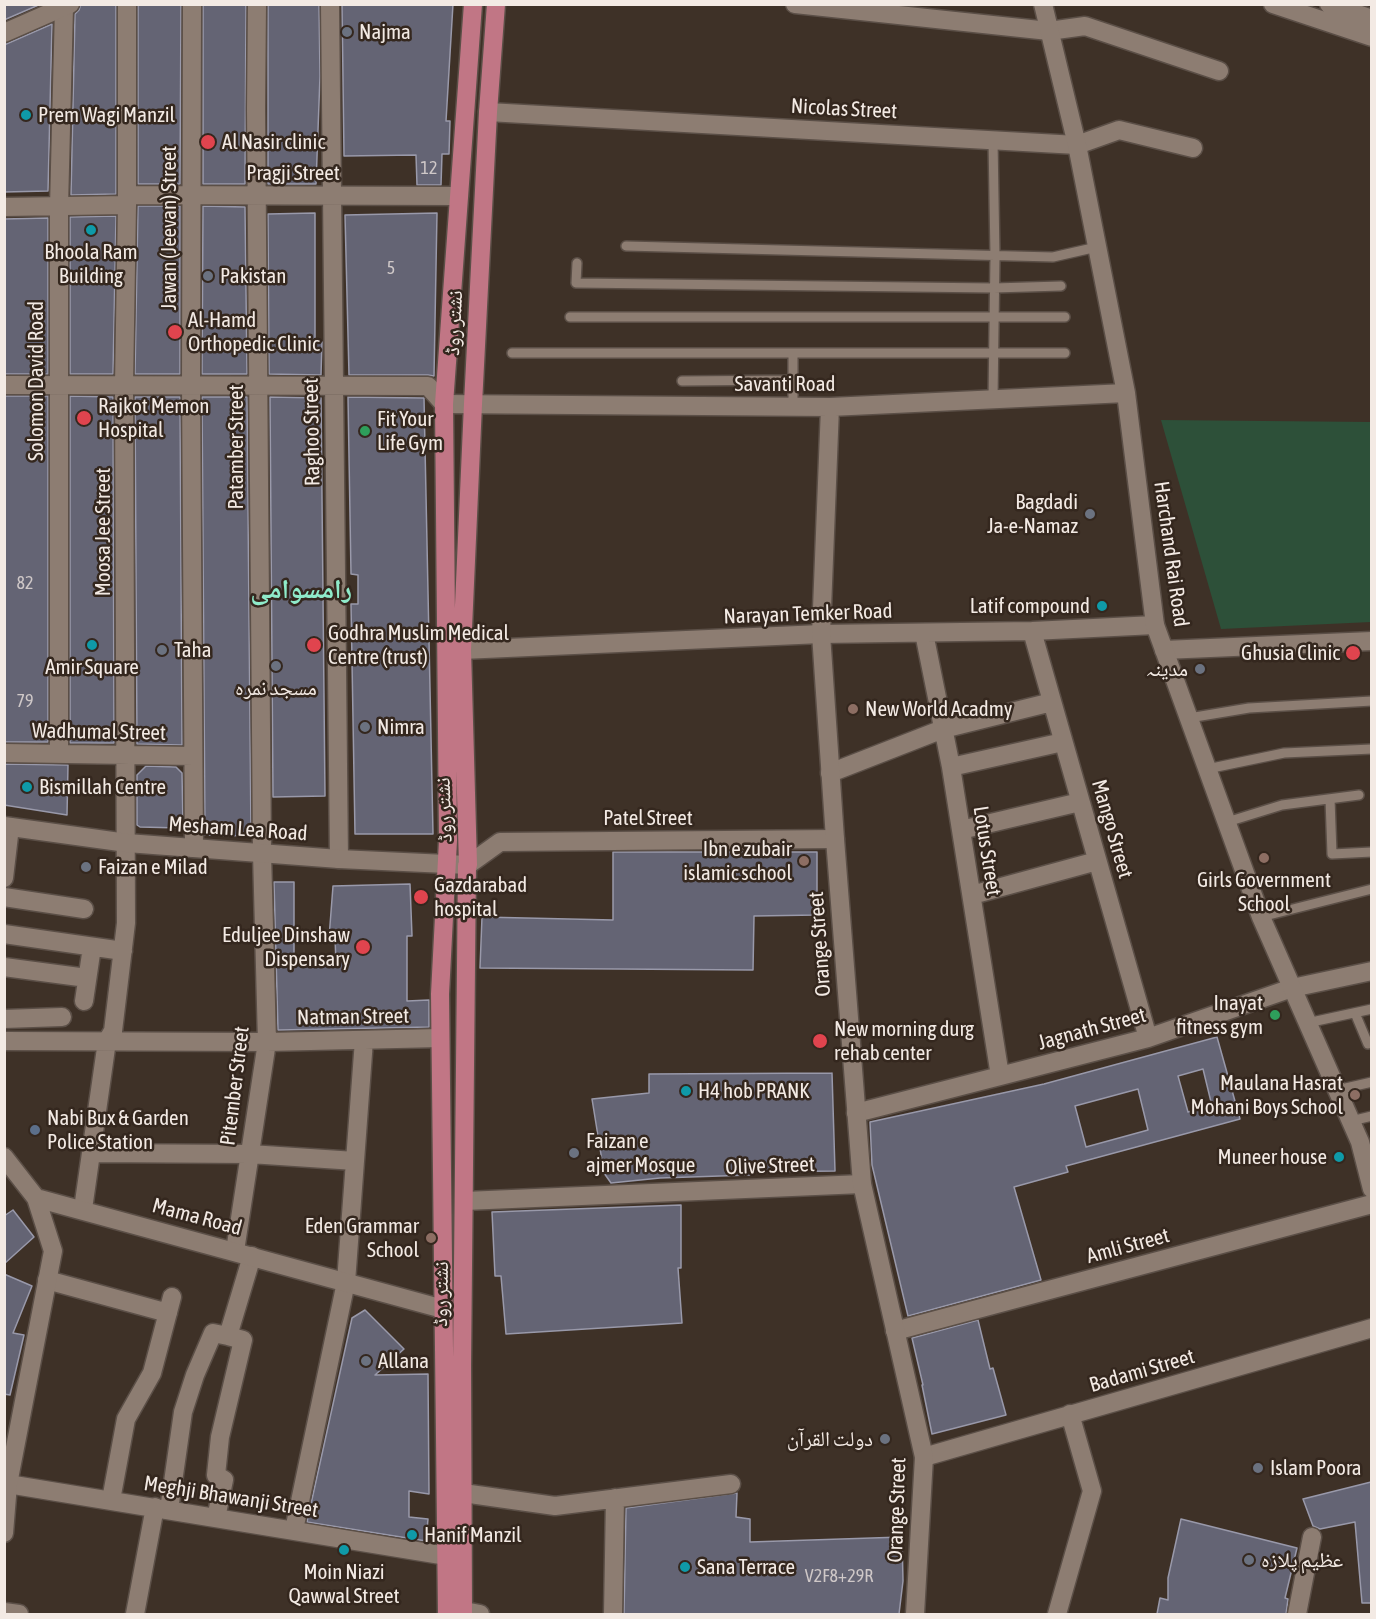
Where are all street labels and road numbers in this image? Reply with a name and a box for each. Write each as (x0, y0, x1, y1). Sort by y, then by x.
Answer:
street label: Nicolas Street (790, 94, 898, 124)
street label: Jawan (Jeevan) Street (156, 146, 182, 310)
street label: Pragji Street (246, 160, 340, 186)
street label: نشتر روڈ (440, 290, 468, 356)
street label: Solomon David Road (23, 301, 49, 461)
street label: Savanti Road (735, 371, 835, 397)
street label: Raghoo Street (298, 378, 326, 486)
street label: Patamber Street (223, 384, 249, 510)
street label: Moosa Jee Street (90, 468, 116, 596)
street label: Harchand Rai Road (1148, 479, 1194, 629)
street label: Narayan Temker Road (723, 598, 893, 630)
street label: Wadhumal Street (32, 718, 166, 746)
street label: نشتر روڈ (430, 777, 458, 843)
street label: Mango Street (1086, 777, 1138, 881)
street label: Lotus Street (967, 804, 1007, 898)
street label: Patel Street (603, 805, 693, 831)
street label: Mesham Lea Road (168, 812, 308, 846)
street label: Orange Street (804, 891, 836, 997)
street label: Natman Street (297, 1003, 409, 1031)
street label: Jagnath Street (1035, 1003, 1149, 1055)
street label: Pitember Street (215, 1025, 255, 1147)
street label: Olive Street (725, 1152, 815, 1180)
street label: Mama Road (149, 1193, 245, 1241)
street label: Amli Street (1084, 1223, 1172, 1269)
street label: نشتر روڈ (428, 1261, 454, 1327)
street label: Badami Street (1086, 1344, 1198, 1398)
street label: Orange Street (883, 1457, 911, 1563)
street label: Meghji Bhawanji Street (142, 1471, 320, 1523)

